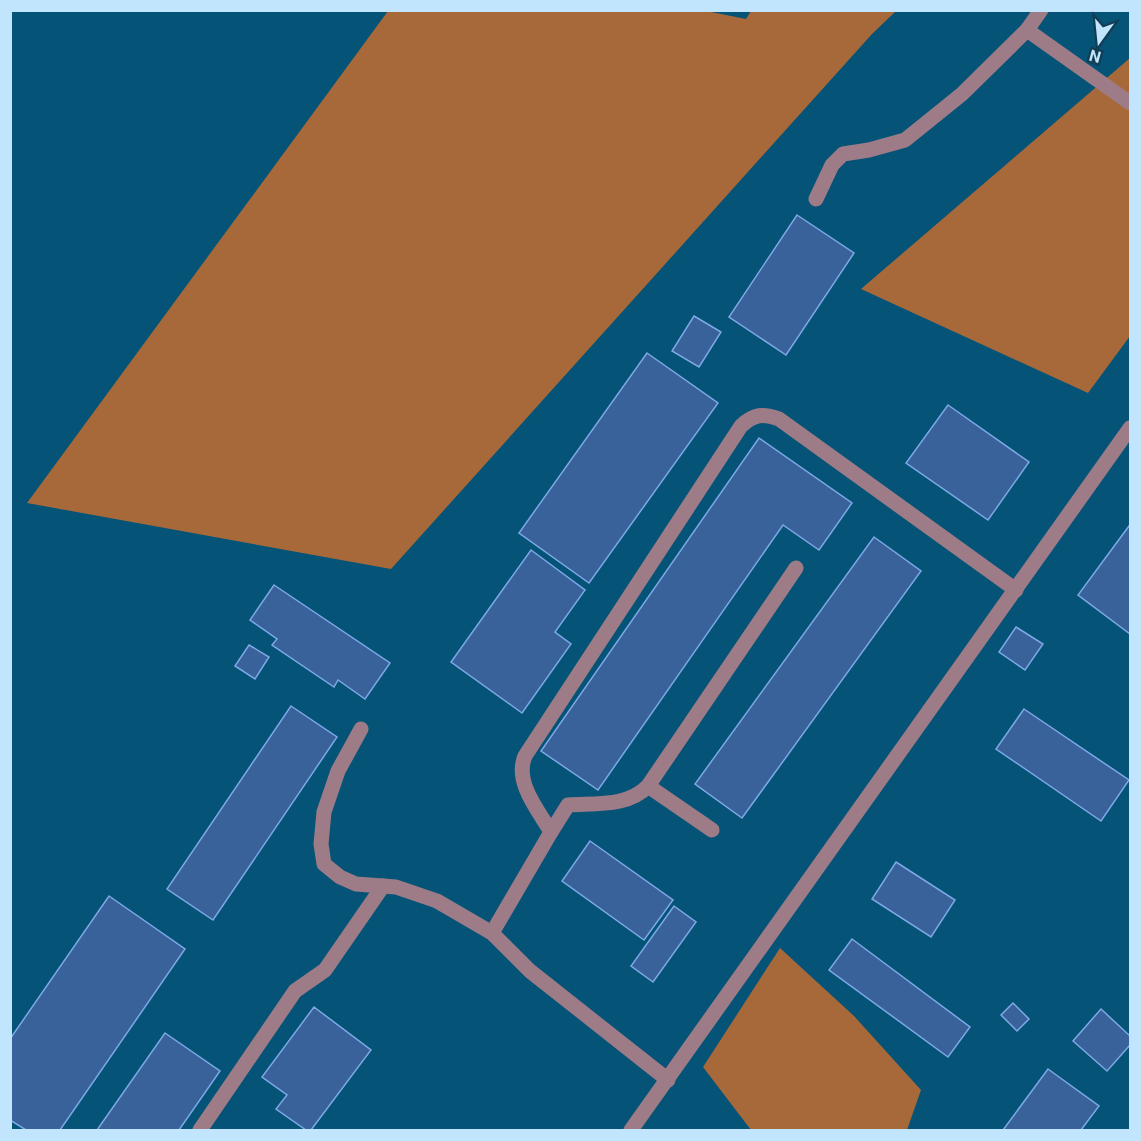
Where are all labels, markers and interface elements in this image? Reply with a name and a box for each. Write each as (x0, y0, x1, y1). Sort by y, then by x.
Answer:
north arrow (1069, 12, 1129, 72)
text: N (1087, 45, 1103, 67)

